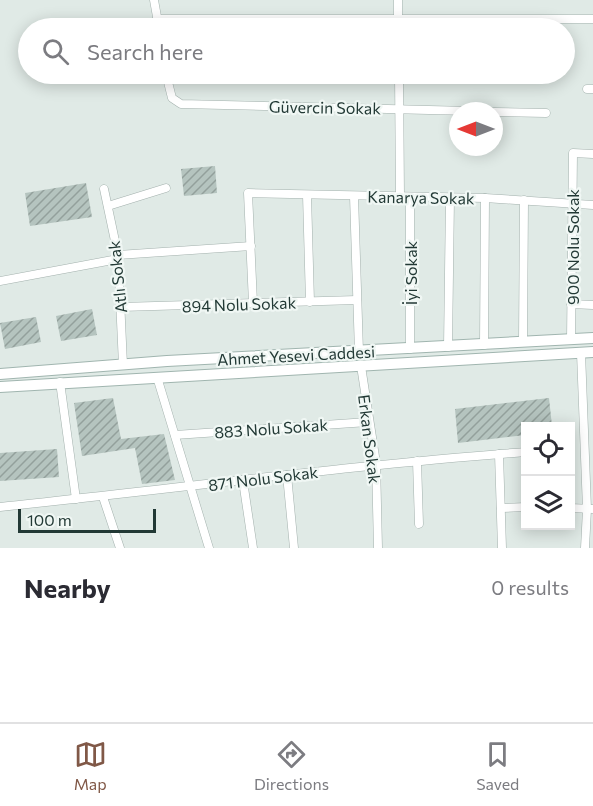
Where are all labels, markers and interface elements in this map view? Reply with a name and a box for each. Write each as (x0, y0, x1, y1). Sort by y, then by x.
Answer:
search box (18, 18, 575, 84)
icon: search (39, 35, 72, 68)
text: Search here (87, 38, 203, 65)
street label: Güvercin Sokak (269, 97, 382, 117)
north arrow (449, 102, 503, 156)
street label: Kanarya Sokak (367, 187, 475, 207)
street label: 900 Nolu Sokak (563, 189, 582, 305)
street label: Atlı Sokak (104, 239, 130, 314)
street label: İyi Sokak (401, 240, 420, 305)
street label: 894 Nolu Sokak (181, 292, 297, 315)
street label: Ahmet Yesevi Caddesi (217, 341, 375, 369)
street label: Erkan Sokak (355, 393, 385, 485)
street label: 883 Nolu Sokak (214, 415, 329, 441)
map controls (521, 422, 575, 530)
button: locate (521, 422, 575, 476)
street label: 871 Nolu Sokak (207, 462, 319, 494)
button: layers (521, 476, 575, 530)
scale bar (18, 506, 156, 534)
text: 100 m (27, 510, 72, 529)
text: Nearby (24, 572, 111, 603)
text: 0 results (491, 575, 569, 599)
tab: Map (74, 738, 107, 793)
tab: Directions (254, 738, 329, 793)
tab: Saved (476, 738, 519, 793)

